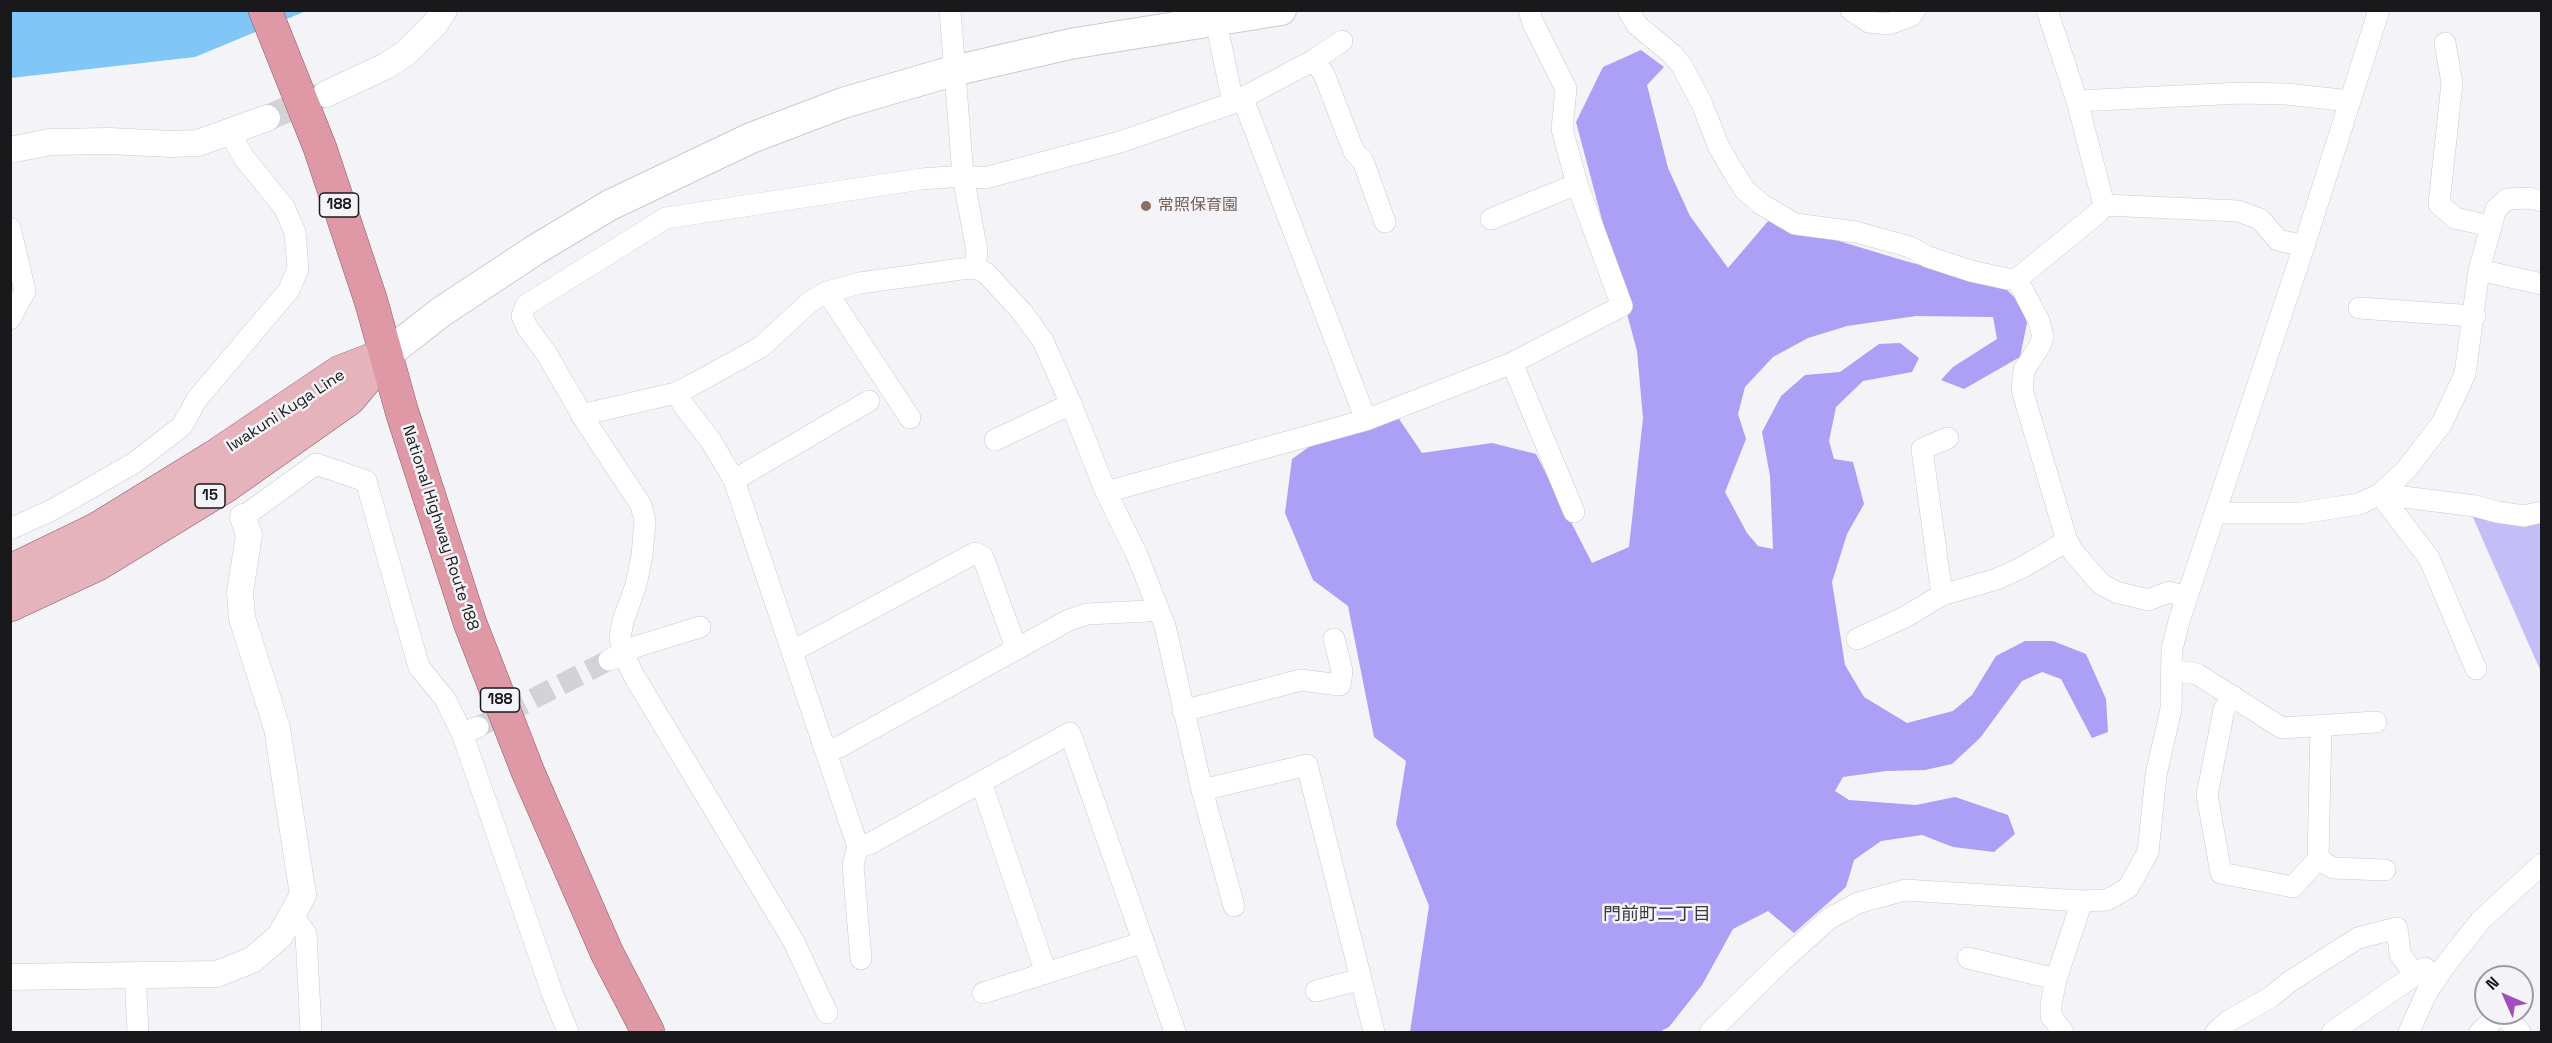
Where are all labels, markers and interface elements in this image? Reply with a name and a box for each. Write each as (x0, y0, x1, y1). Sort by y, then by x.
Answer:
road number: 188 (320, 193, 358, 217)
place label: 常照保育園 (1158, 196, 1238, 216)
marker: 常照保育園 (1139, 199, 1153, 213)
street label: Iwakuni Kuga Line (223, 366, 349, 456)
street label: National Highway Route 188 (398, 423, 482, 633)
road number: 15 (195, 484, 225, 508)
road number: 188 (480, 688, 520, 712)
district label: 門前町二丁目 (1603, 904, 1711, 926)
north arrow (2474, 965, 2534, 1025)
text: N (2481, 972, 2504, 995)

